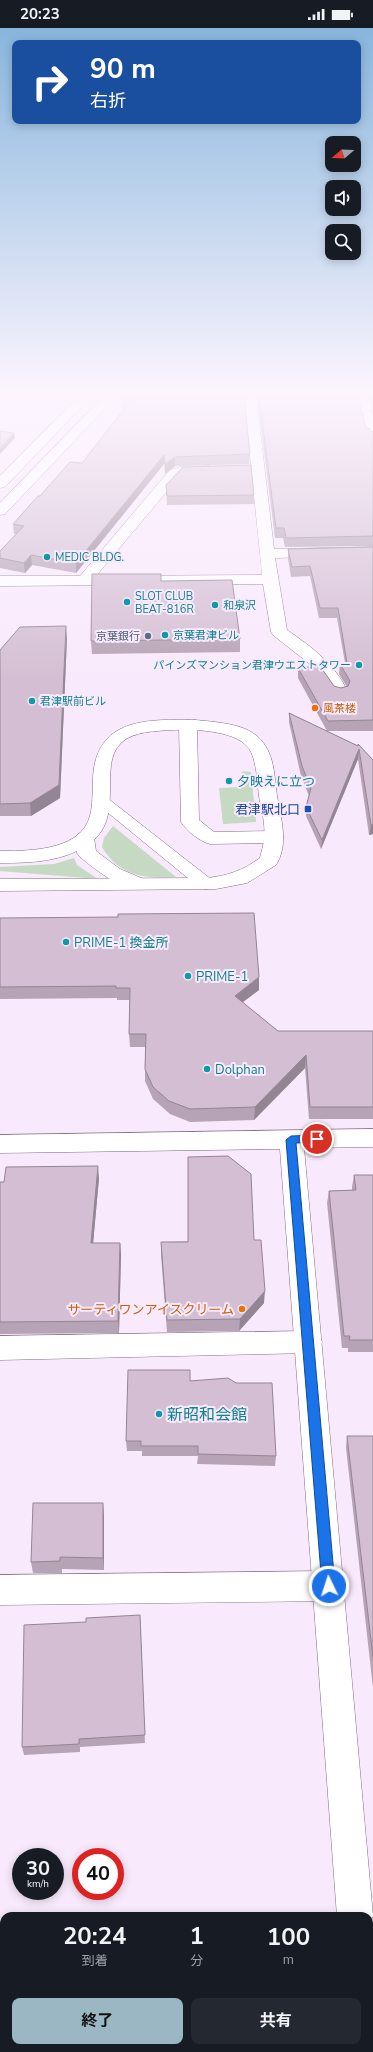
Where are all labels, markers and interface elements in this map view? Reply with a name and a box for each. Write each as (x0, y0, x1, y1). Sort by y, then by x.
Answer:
text: 20:23 (20, 4, 60, 24)
text: 90 m (90, 50, 156, 88)
icon: right (24, 56, 76, 108)
text: 右折 (90, 89, 126, 113)
north arrow (325, 136, 361, 172)
map controls (325, 136, 361, 260)
button: sound (325, 180, 361, 216)
button: search (325, 224, 361, 260)
place label: MEDIC BLDG. (55, 550, 124, 565)
marker: MEDIC BLDG. (42, 552, 52, 562)
place label: SLOT CLUB BEAT-816R (135, 589, 194, 617)
marker: SLOT CLUB BEAT-816R (122, 597, 132, 607)
place label: 和泉沢 (223, 598, 256, 613)
marker: 和泉沢 (210, 600, 220, 610)
place label: 京葉君津ビル (173, 628, 239, 643)
place label: 京葉銀行 (96, 629, 140, 644)
marker: 京葉君津ビル (160, 630, 170, 640)
marker: 京葉銀行 (143, 631, 153, 641)
place label: パインズマンション君津ウエストタワー (153, 658, 351, 673)
marker: パインズマンション君津ウエストタワー (354, 660, 364, 670)
place label: 君津駅前ビル (40, 694, 106, 709)
marker: 君津駅前ビル (27, 696, 37, 706)
place label: 風茶楼 (323, 701, 356, 716)
marker: 風茶楼 (310, 703, 320, 713)
place label: 夕映えに立つ (237, 773, 315, 791)
marker: 夕映えに立つ (224, 776, 234, 786)
place label: 君津駅北口 (235, 801, 300, 819)
marker: 君津駅北口 (303, 804, 313, 814)
place label: PRIME-1 換金所 (74, 934, 169, 952)
marker: PRIME-1 換金所 (61, 937, 71, 947)
place label: PRIME-1 (196, 968, 248, 986)
marker: PRIME-1 (183, 971, 193, 981)
place label: Dolphan (215, 1061, 265, 1079)
marker: Dolphan (202, 1064, 212, 1074)
pin (300, 1122, 334, 1156)
icon: arrive (306, 1128, 328, 1150)
place label: サーティワンアイスクリーム (67, 1301, 234, 1319)
marker: サーティワンアイスクリーム (237, 1304, 247, 1314)
place label: 新昭和会館 (167, 1404, 247, 1426)
marker: 新昭和会館 (154, 1409, 164, 1419)
position arrow (308, 1565, 350, 1607)
speed limit sign: 40 (72, 1848, 124, 1900)
text: 30 (26, 1855, 50, 1882)
text: km/h (27, 1877, 49, 1891)
text: 20:24 (63, 1920, 127, 1952)
text: 1 (189, 1920, 204, 1952)
text: 100 (267, 1921, 310, 1953)
text: m (283, 1951, 294, 1969)
text: 到着 (82, 1952, 108, 1970)
text: 分 (190, 1952, 203, 1970)
button: 終了 (12, 1998, 183, 2044)
button: 共有 (191, 1998, 361, 2044)

